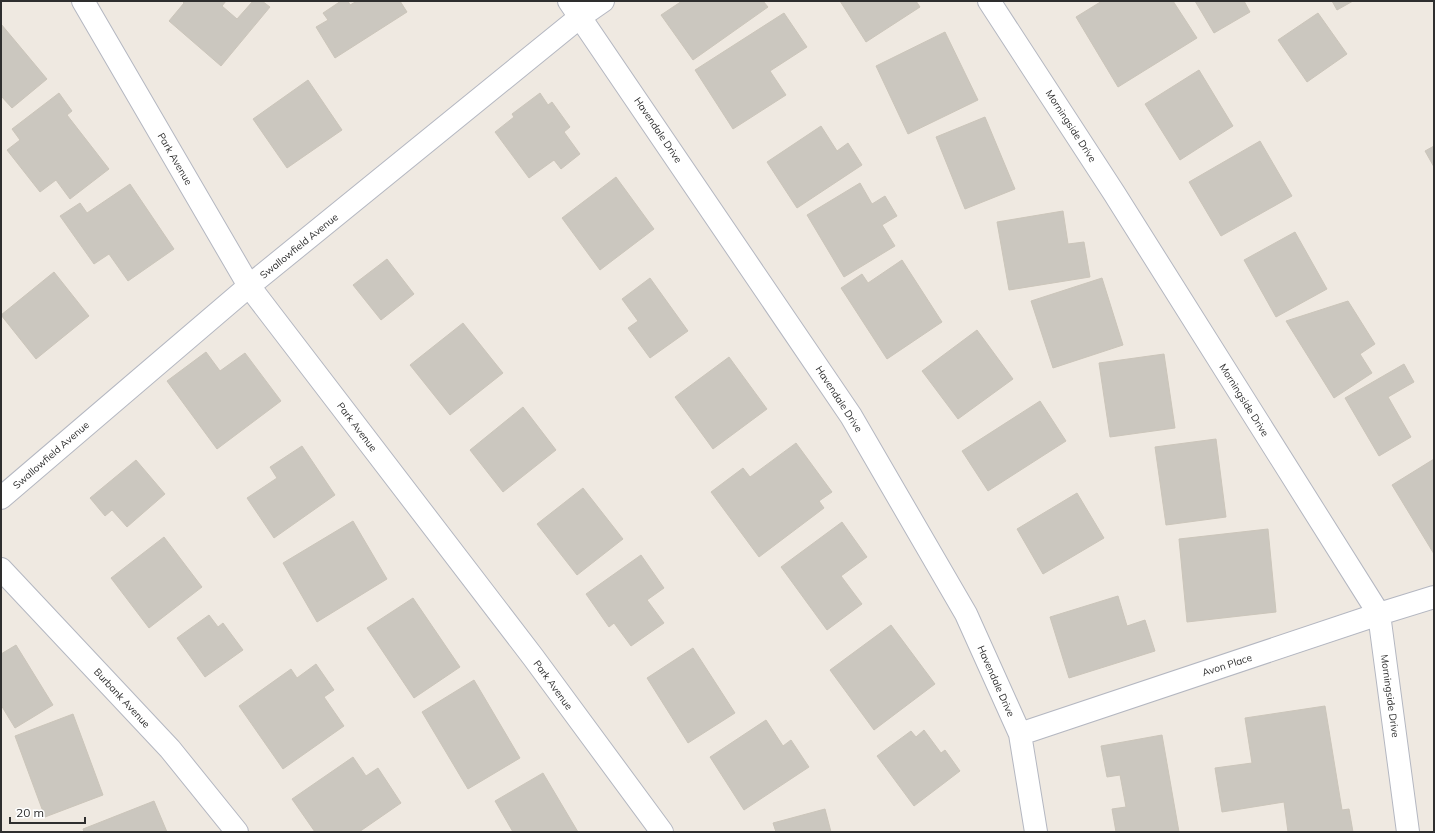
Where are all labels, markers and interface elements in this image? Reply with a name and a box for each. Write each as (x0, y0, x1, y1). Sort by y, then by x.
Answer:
street label: Morningside Drive (1043, 87, 1099, 165)
street label: Havendale Drive (631, 95, 685, 165)
street label: Park Avenue (155, 130, 195, 188)
street label: Swallowfield Avenue (257, 210, 341, 282)
street label: Morningside Drive (1216, 361, 1272, 439)
street label: Havendale Drive (813, 363, 865, 435)
street label: Park Avenue (334, 400, 380, 454)
street label: Swallowfield Avenue (10, 418, 92, 492)
street label: Havendale Drive (974, 643, 1018, 719)
street label: Avon Place (1200, 651, 1254, 679)
street label: Morningside Drive (1378, 654, 1402, 738)
street label: Park Avenue (531, 658, 575, 712)
street label: Burbank Avenue (91, 666, 153, 730)
scale bar (10, 799, 85, 825)
text: 20 m (16, 805, 44, 820)

